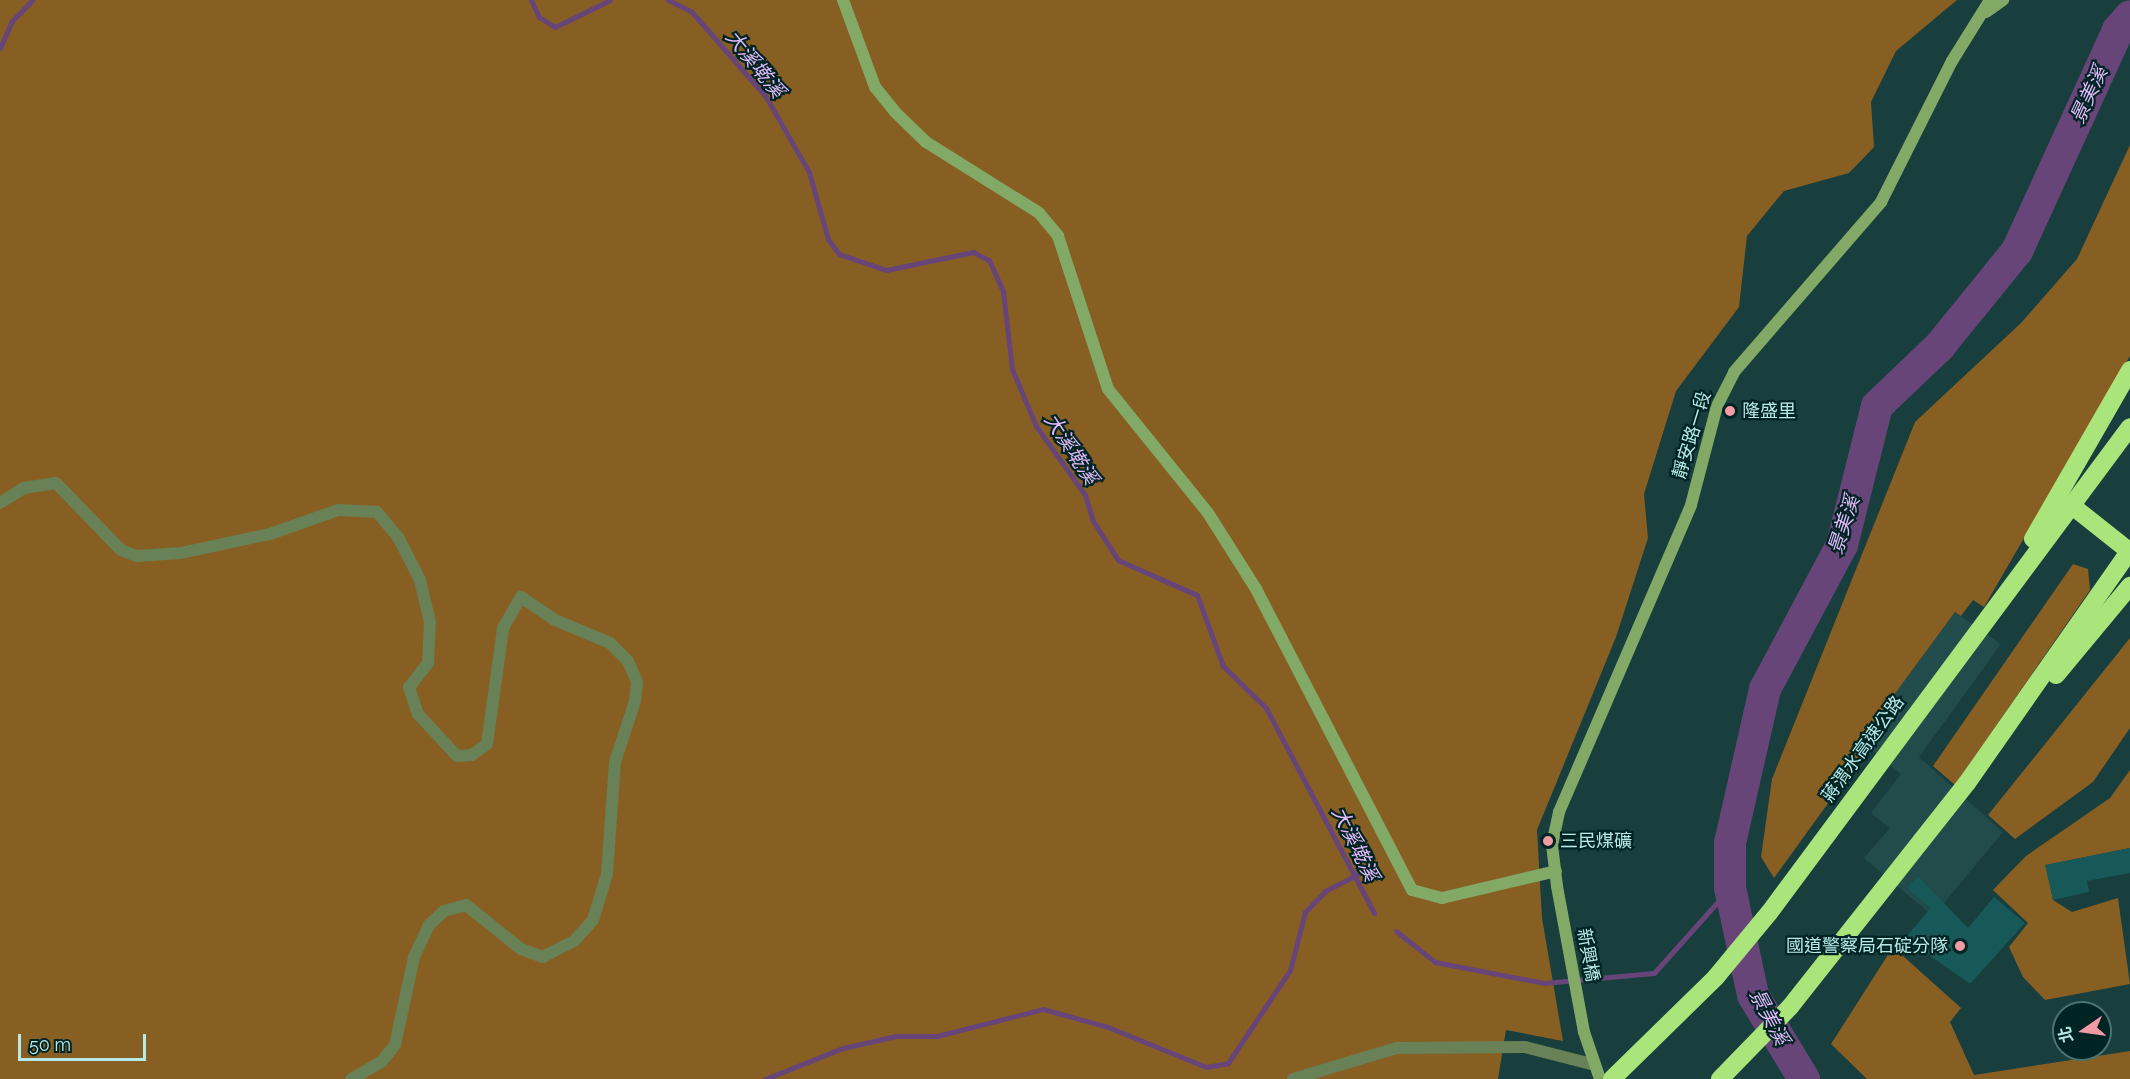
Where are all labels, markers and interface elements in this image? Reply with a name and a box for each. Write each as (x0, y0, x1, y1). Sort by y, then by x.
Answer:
water label: 大溪墘溪 (721, 25, 789, 103)
water label: 景美溪 (2065, 63, 2113, 127)
street label: 靜安路一段 (1669, 389, 1715, 481)
place label: 隆盛里 (1742, 400, 1796, 422)
marker: 隆盛里 (1723, 404, 1737, 418)
water label: 大溪墘溪 (1039, 409, 1103, 489)
water label: 景美溪 (1823, 493, 1865, 557)
street label: 蔣渭水高速公路 (1817, 692, 1909, 806)
water label: 大溪墘溪 (1327, 803, 1383, 885)
place label: 三民煤礦 (1560, 830, 1632, 852)
marker: 三民煤礦 (1541, 834, 1555, 848)
street label: 新興橋 (1573, 927, 1603, 983)
place label: 國道警察局石碇分隊 (1786, 935, 1948, 957)
marker: 國道警察局石碇分隊 (1953, 939, 1967, 953)
water label: 景美溪 (1744, 985, 1794, 1049)
north arrow (2052, 1001, 2112, 1061)
scale bar (21, 1022, 148, 1060)
text: 北 (2055, 1025, 2077, 1045)
text: 50 m (29, 1034, 71, 1055)

